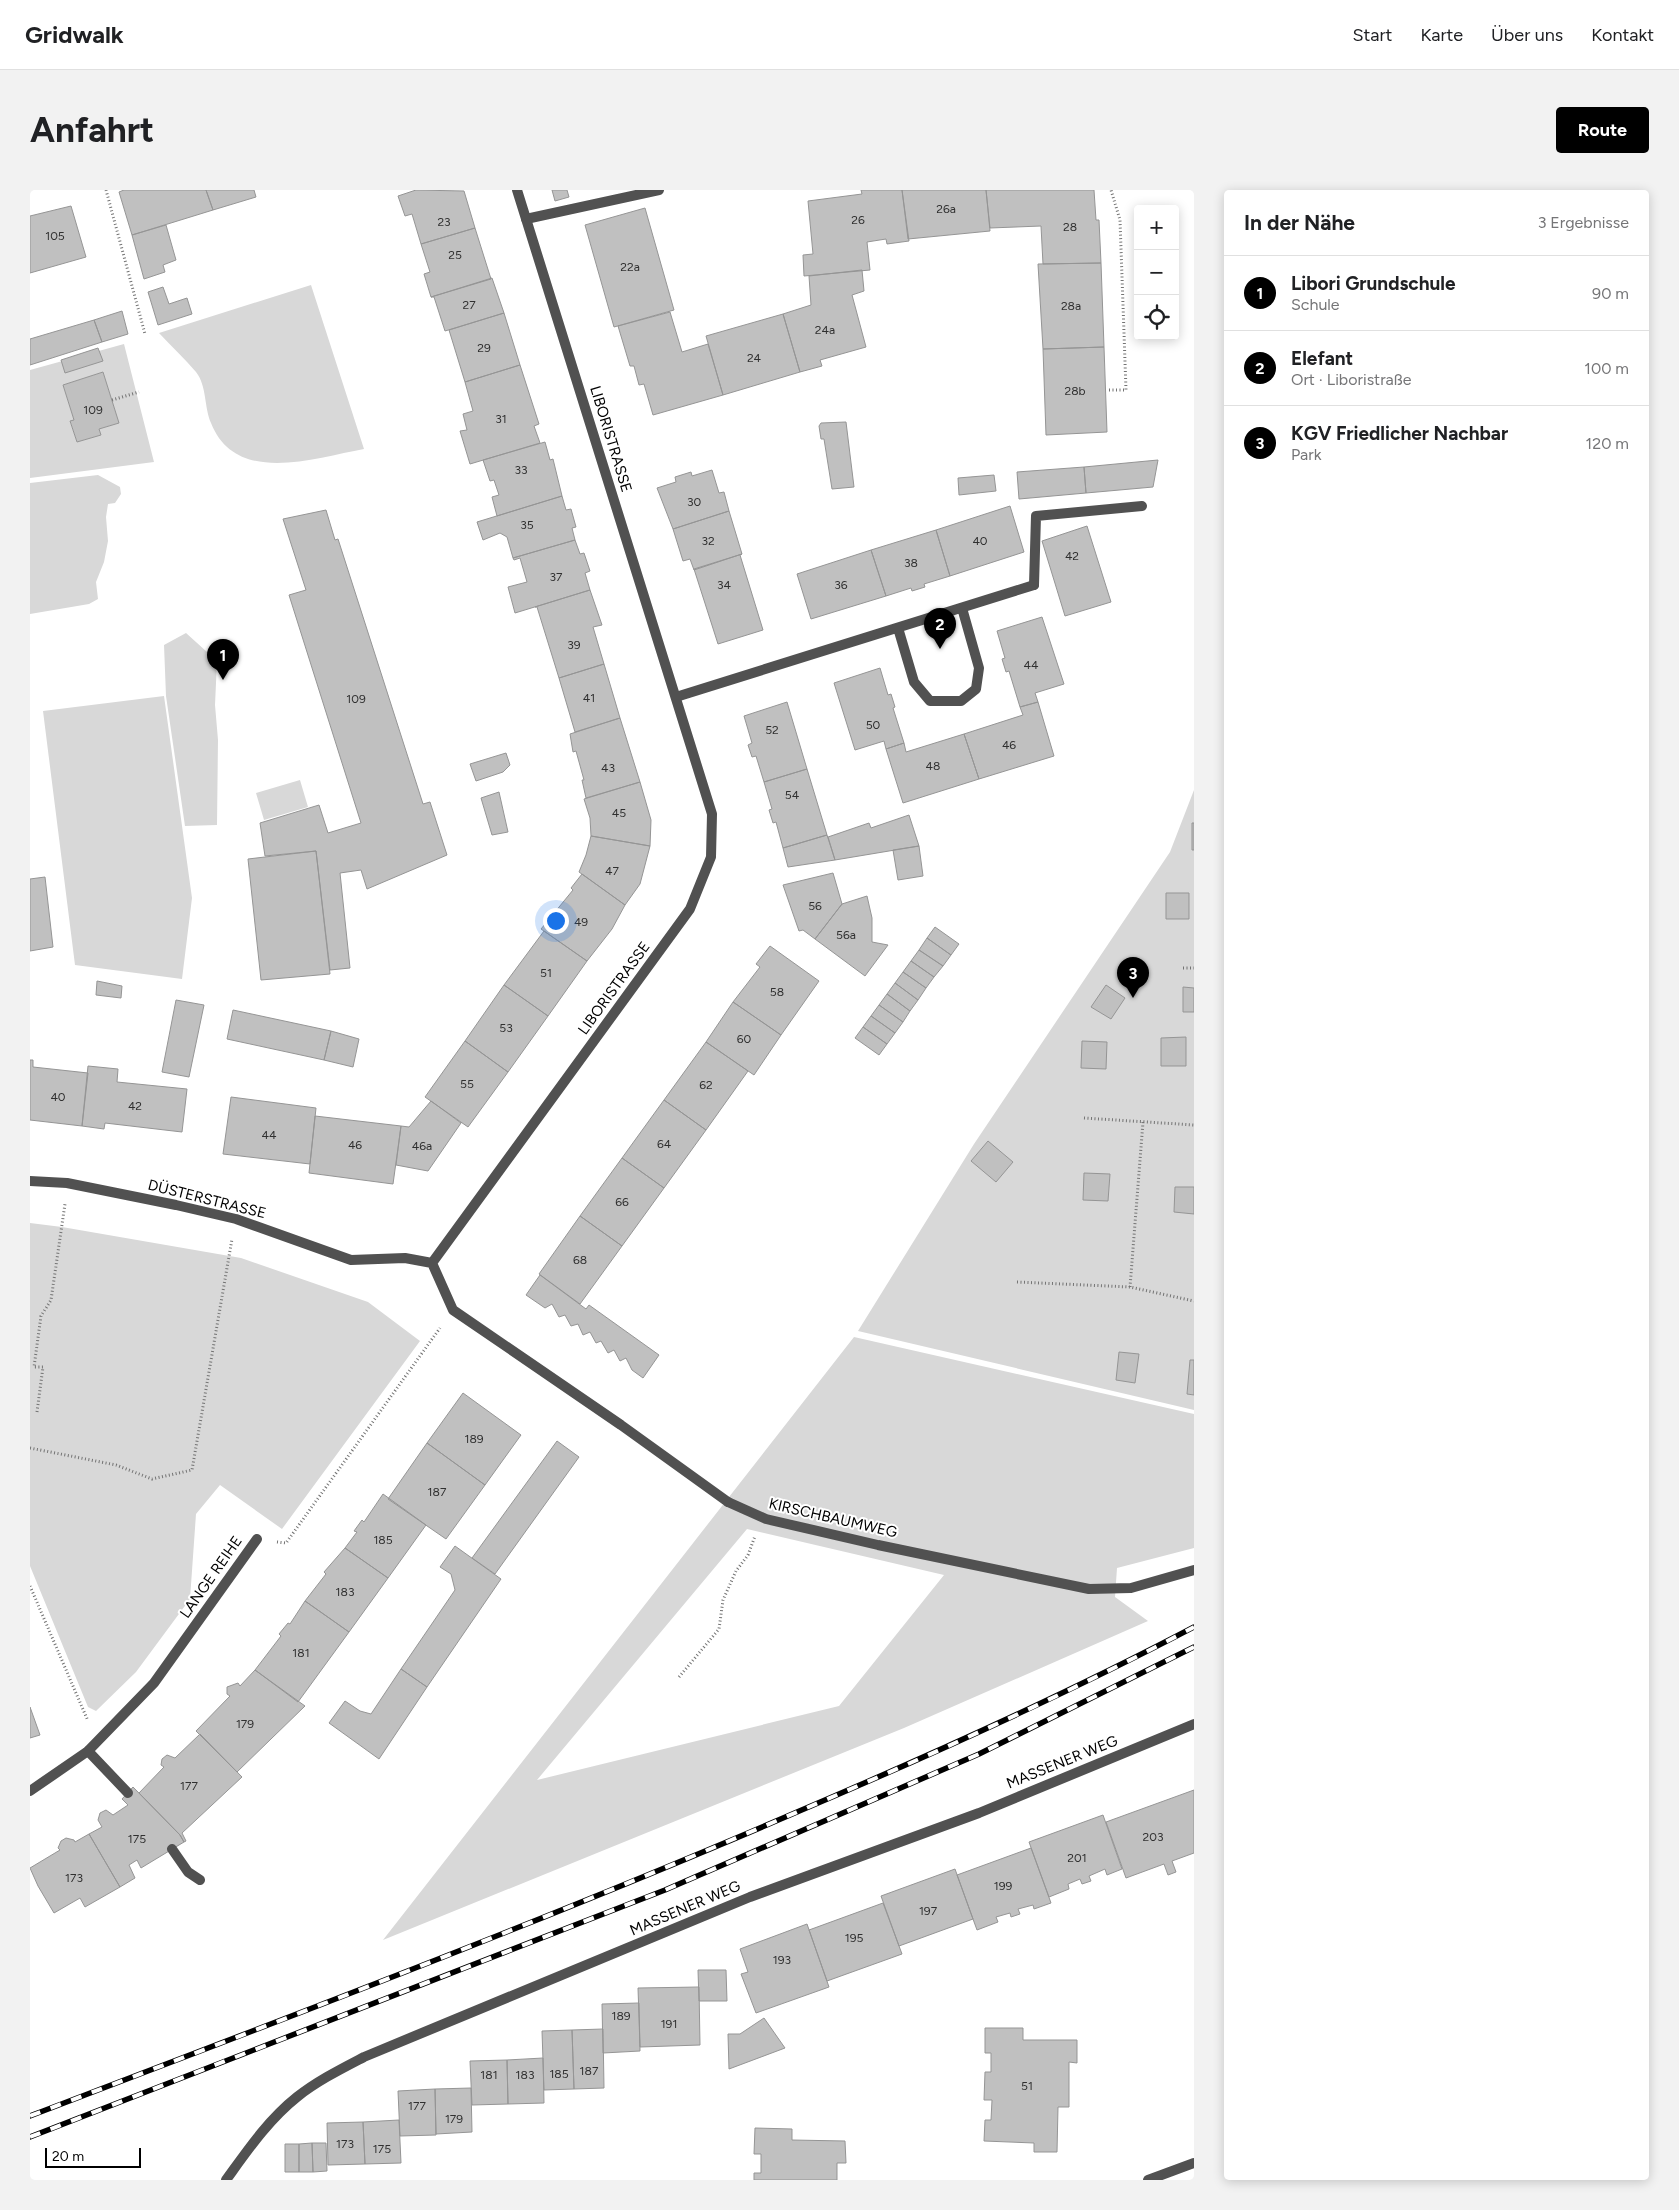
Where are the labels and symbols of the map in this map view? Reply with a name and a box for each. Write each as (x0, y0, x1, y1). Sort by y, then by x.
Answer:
house number: 26a (936, 202, 956, 216)
house number: 26 (851, 213, 865, 227)
house number: 23 (437, 215, 451, 229)
house number: 28 (1063, 220, 1077, 234)
house number: 105 (45, 229, 65, 243)
house number: 25 (448, 248, 462, 262)
house number: 22a (620, 260, 640, 274)
house number: 27 (462, 298, 476, 312)
house number: 28a (1061, 299, 1081, 313)
house number: 24a (815, 323, 835, 337)
house number: 29 (477, 341, 491, 355)
house number: 24 (747, 351, 762, 365)
street label: LIBORISTRASSE (586, 384, 636, 494)
house number: 28b (1064, 384, 1086, 398)
house number: 109 (83, 403, 103, 417)
house number: 31 (495, 412, 507, 426)
house number: 33 (514, 463, 528, 477)
house number: 30 (687, 495, 701, 509)
house number: 35 (520, 518, 534, 532)
house number: 32 (701, 534, 715, 548)
house number: 40 (972, 534, 988, 548)
house number: 42 (1065, 549, 1079, 563)
house number: 38 (904, 556, 918, 570)
house number: 37 (550, 570, 563, 584)
house number: 34 (717, 578, 732, 592)
house number: 36 (834, 578, 848, 592)
pin: 2 (924, 608, 956, 649)
house number: 39 (567, 638, 581, 652)
pin: 1 (207, 639, 239, 680)
house number: 44 (1024, 658, 1039, 672)
house number: 41 (583, 691, 595, 705)
house number: 109 (346, 692, 366, 706)
house number: 50 (866, 718, 881, 732)
house number: 52 (765, 723, 779, 737)
house number: 46 (1002, 738, 1016, 752)
house number: 48 (926, 759, 940, 773)
house number: 43 (601, 761, 615, 775)
house number: 54 (785, 788, 800, 802)
house number: 45 (612, 806, 626, 820)
house number: 47 (605, 864, 619, 878)
house number: 56 (808, 899, 822, 913)
your location (543, 908, 569, 934)
house number: 49 (574, 915, 588, 929)
house number: 56a (836, 928, 856, 942)
street label: LIBORISTRASSE (574, 938, 654, 1038)
pin: 3 (1117, 957, 1149, 998)
house number: 51 (540, 966, 552, 980)
house number: 58 (770, 985, 784, 999)
house number: 53 (499, 1021, 513, 1035)
house number: 60 (737, 1032, 752, 1046)
house number: 55 (460, 1077, 474, 1091)
house number: 62 (699, 1078, 713, 1092)
house number: 40 (50, 1090, 66, 1104)
house number: 42 (128, 1099, 142, 1113)
house number: 44 (262, 1128, 277, 1142)
house number: 64 (657, 1137, 672, 1151)
house number: 46 (348, 1138, 362, 1152)
house number: 46a (412, 1139, 432, 1153)
street label: DÜSTERSTRASSE (146, 1176, 268, 1222)
house number: 66 (615, 1195, 629, 1209)
house number: 68 (573, 1253, 587, 1267)
house number: 189 (464, 1432, 484, 1446)
house number: 187 (428, 1485, 447, 1499)
street label: KIRSCHBAUMWEG (767, 1494, 899, 1542)
street label: LANGE REIHE (176, 1533, 246, 1621)
house number: 185 (373, 1533, 393, 1547)
house number: 183 (336, 1585, 354, 1599)
house number: 181 (292, 1646, 310, 1660)
house number: 179 (236, 1717, 254, 1731)
street label: MASSENER WEG (1004, 1731, 1120, 1793)
house number: 177 (180, 1779, 198, 1793)
house number: 203 (1143, 1830, 1163, 1844)
house number: 175 (128, 1832, 146, 1846)
house number: 201 (1067, 1851, 1087, 1865)
house number: 173 (65, 1871, 83, 1885)
street label: MASSENER WEG (627, 1877, 743, 1939)
house number: 199 (994, 1879, 1012, 1893)
house number: 197 (919, 1904, 938, 1918)
house number: 195 (845, 1931, 863, 1945)
house number: 193 (773, 1953, 791, 1967)
house number: 189 (611, 2009, 631, 2023)
house number: 191 (661, 2017, 677, 2031)
house number: 187 (580, 2064, 599, 2078)
house number: 185 (549, 2067, 569, 2081)
house number: 181 (480, 2068, 498, 2082)
house number: 183 (516, 2068, 534, 2082)
house number: 51 (1021, 2079, 1033, 2093)
house number: 177 (408, 2099, 426, 2113)
house number: 179 (445, 2112, 463, 2126)
house number: 173 (336, 2137, 354, 2151)
house number: 175 (373, 2142, 391, 2156)
scale bar (45, 2145, 141, 2168)

